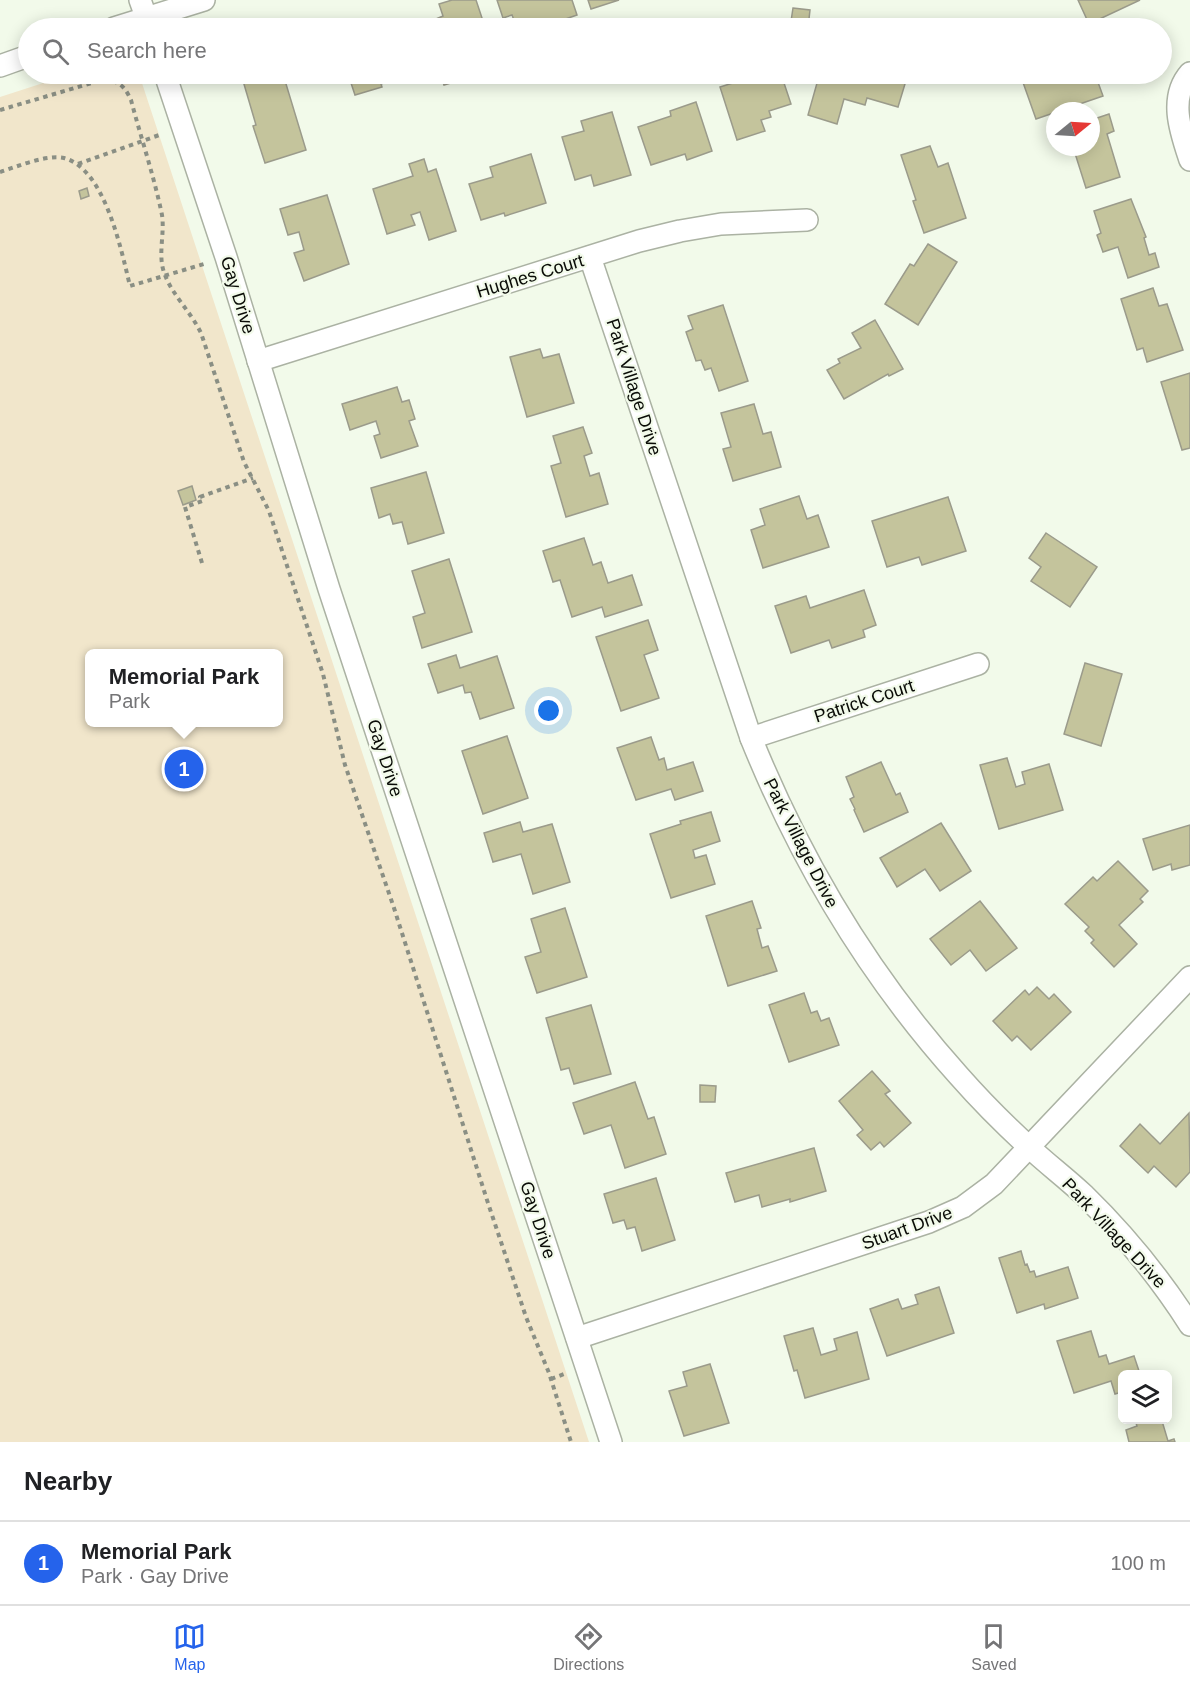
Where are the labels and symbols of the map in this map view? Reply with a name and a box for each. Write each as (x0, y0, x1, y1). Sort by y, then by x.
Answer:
north arrow (1046, 102, 1100, 156)
street label: Hughes Court (474, 250, 586, 302)
street label: Gay Drive (217, 254, 259, 336)
street label: Park Village Drive (602, 316, 666, 458)
street label: Patrick Court (811, 675, 917, 727)
your location (534, 696, 563, 725)
street label: Gay Drive (363, 717, 407, 799)
pin: 1 (164, 746, 204, 792)
street label: Park Village Drive (760, 775, 842, 911)
street label: Park Village Drive (1058, 1174, 1170, 1292)
street label: Gay Drive (516, 1179, 560, 1261)
street label: Stuart Drive (859, 1202, 955, 1254)

